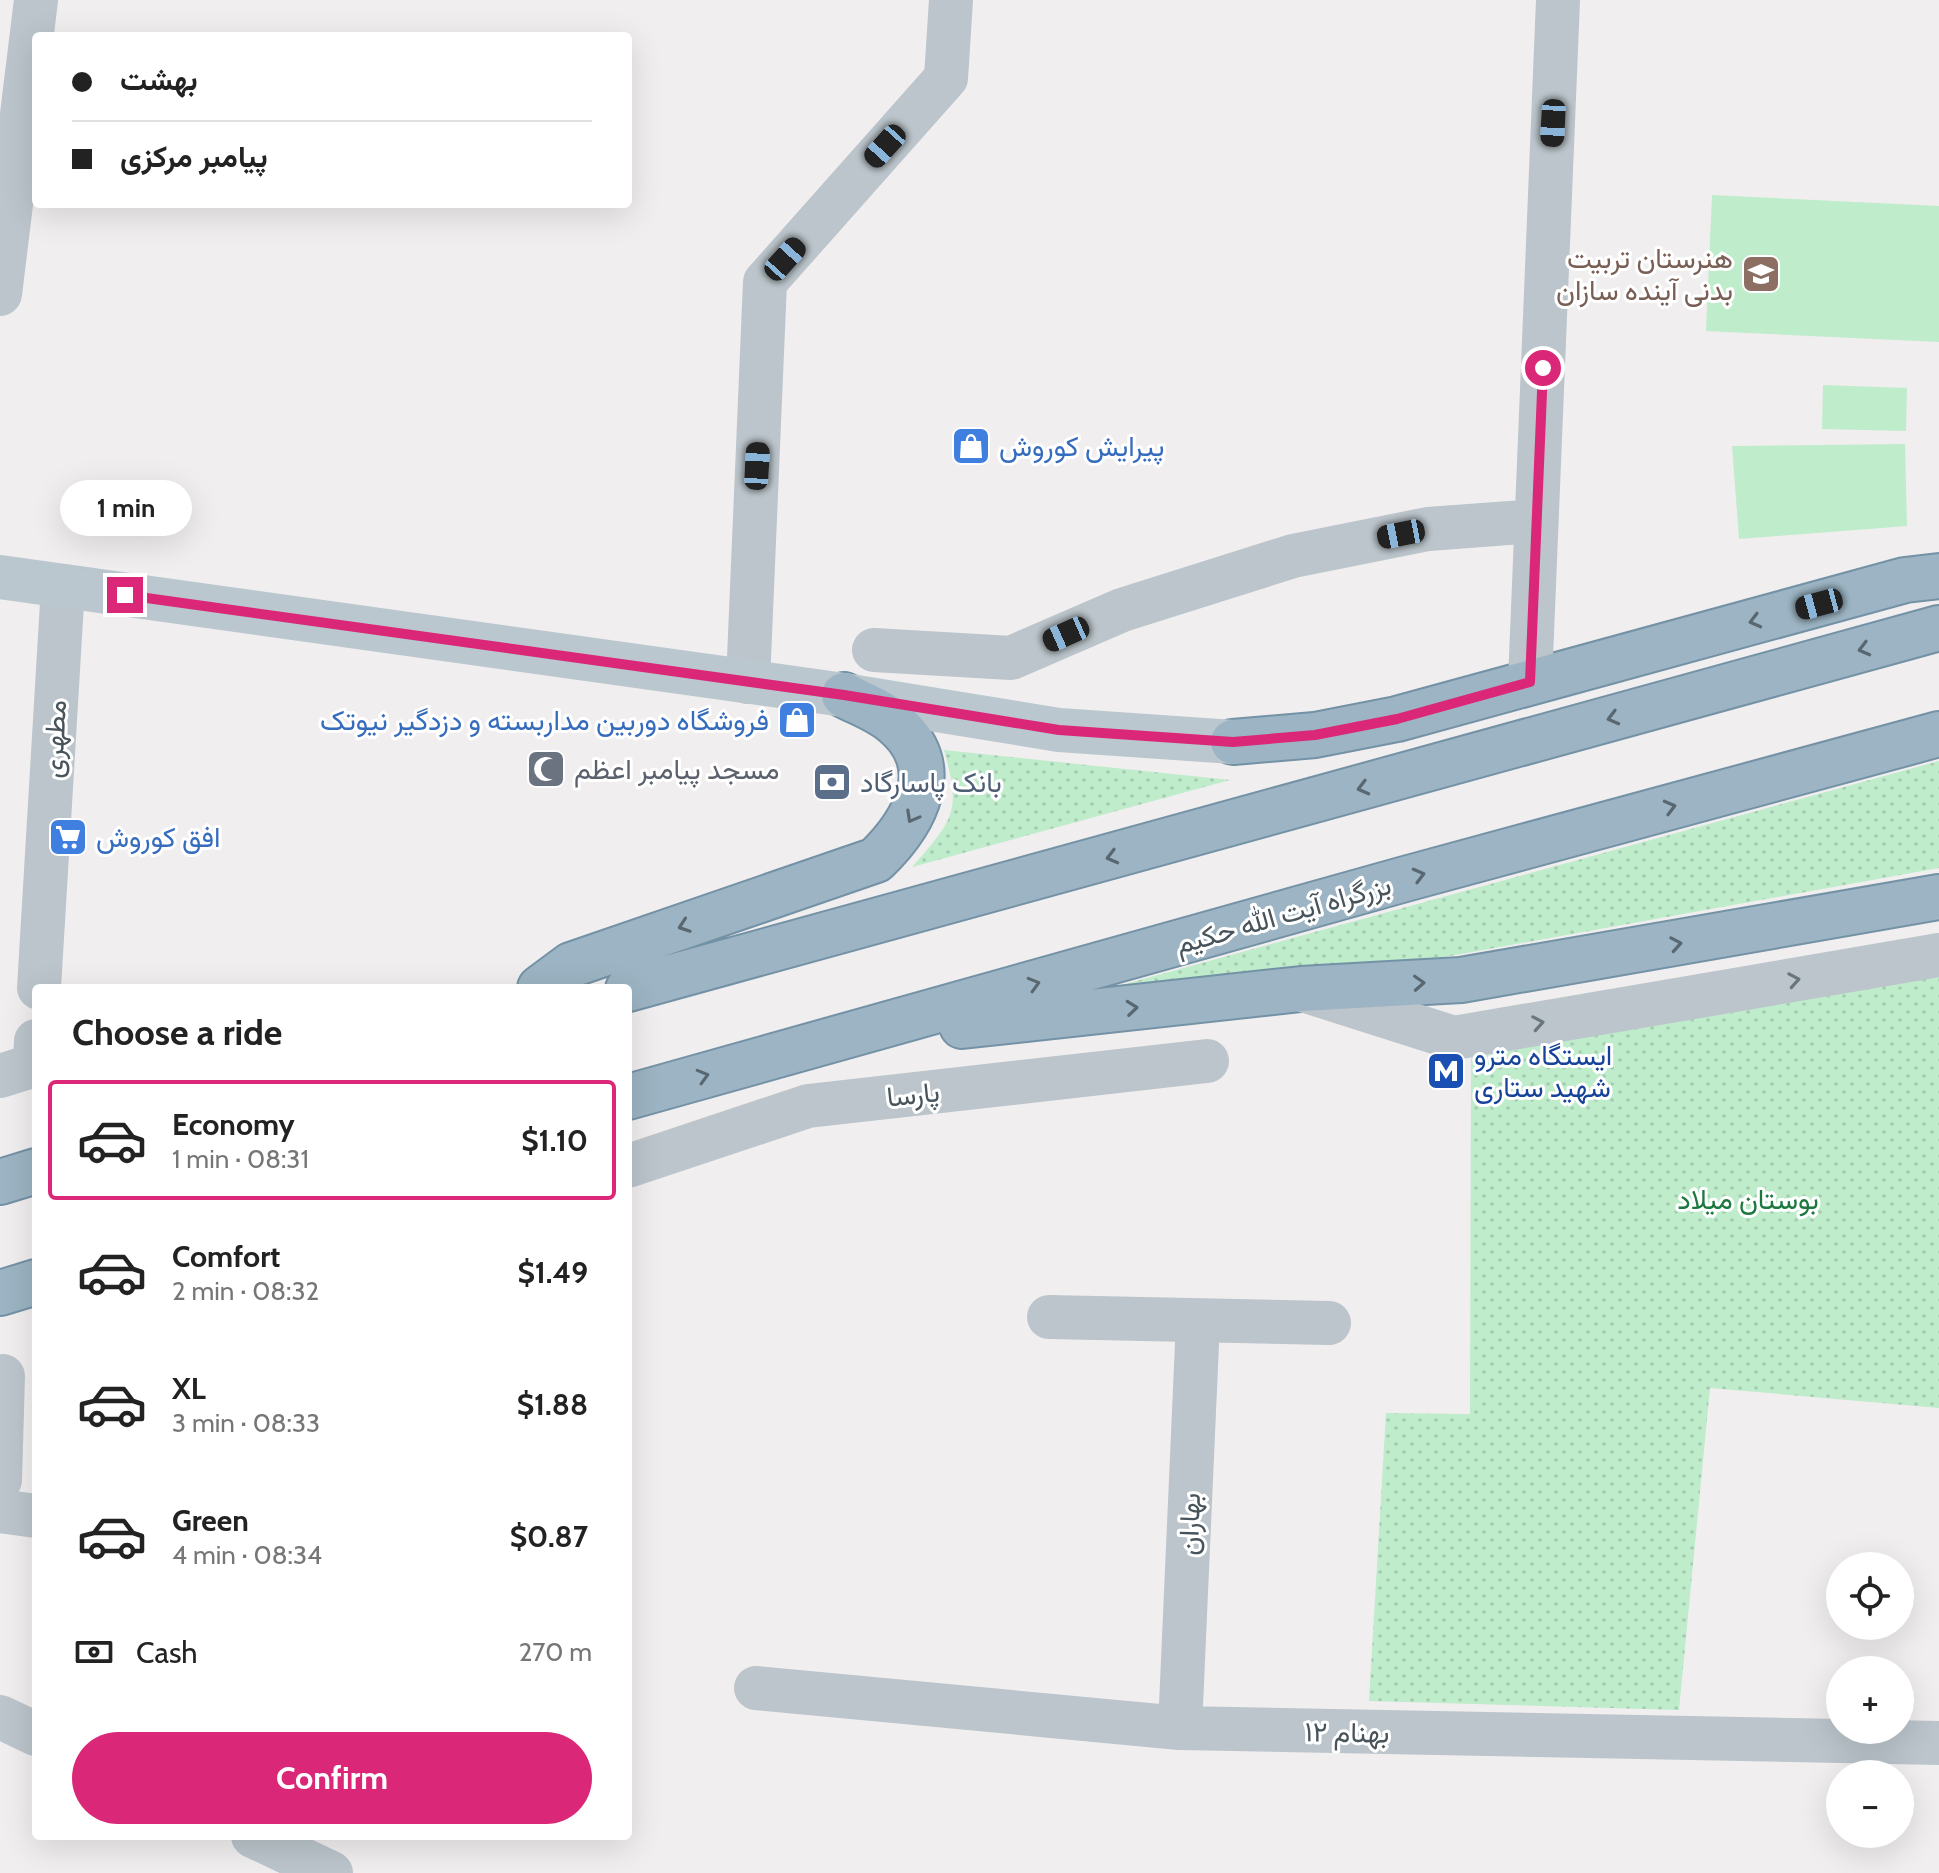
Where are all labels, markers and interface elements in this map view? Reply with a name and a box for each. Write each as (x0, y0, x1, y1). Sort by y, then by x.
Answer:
text: بهشت (120, 61, 198, 98)
car (1540, 98, 1566, 148)
car (860, 120, 910, 172)
text: پیامبر مرکزی (120, 138, 268, 175)
car (760, 233, 810, 285)
place label: هنرستان تربیت بدنی آینده سازان (1556, 241, 1733, 308)
school or university icon: هنرستان تربیت بدنی آینده سازان (1740, 253, 1782, 295)
route start (1525, 350, 1561, 386)
shop icon: پیرایش کوروش (950, 425, 992, 467)
place label: پیرایش کوروش (999, 429, 1164, 465)
car (744, 441, 770, 491)
callout: 1 min (59, 479, 191, 535)
text: 1 min (97, 492, 155, 524)
car (1375, 518, 1427, 550)
route end (107, 577, 143, 613)
car (1793, 586, 1845, 622)
one-way arrow (1748, 612, 1762, 628)
car (1039, 613, 1093, 655)
one-way arrow (1857, 640, 1871, 656)
street label: مطهری (35, 699, 74, 779)
shop icon: فروشگاه دوربین مداربسته و دزدگیر نیوتک‌ (776, 699, 818, 741)
place label: فروشگاه دوربین مداربسته و دزدگیر نیوتک‌ (320, 703, 769, 738)
one-way arrow (1607, 709, 1621, 726)
mosque icon: مسجد پیامبر اعظم (525, 748, 567, 790)
place label: مسجد پیامبر اعظم (574, 752, 780, 788)
bank icon: بانک پاسارگاد (811, 761, 853, 803)
place label: بانک پاسارگاد (860, 765, 1002, 801)
one-way arrow (1356, 778, 1370, 795)
one-way arrow (1663, 799, 1677, 816)
one-way arrow (906, 808, 921, 823)
supermarket icon: افق کوروش (47, 816, 89, 858)
place label: افق کوروش (96, 820, 220, 855)
one-way arrow (1106, 848, 1120, 864)
street label: بزرگراه آیت الله حکیم (1171, 867, 1395, 963)
one-way arrow (1412, 867, 1426, 884)
one-way arrow (677, 917, 691, 933)
one-way arrow (1669, 936, 1683, 953)
one-way arrow (1787, 972, 1801, 989)
one-way arrow (1413, 974, 1426, 991)
one-way arrow (1027, 977, 1041, 993)
one-way arrow (1126, 999, 1139, 1016)
text: Choose a ride (72, 1010, 282, 1054)
one-way arrow (1531, 1016, 1545, 1033)
place label: ایستگاه مترو شهید ستاری (1474, 1038, 1612, 1105)
metro station icon: ایستگاه مترو شهید ستاری (1425, 1050, 1467, 1092)
one-way arrow (696, 1069, 710, 1085)
street label: پارسا (885, 1074, 941, 1116)
icon: car (76, 1104, 148, 1176)
text: Economy (172, 1106, 295, 1143)
text: $1.10 (521, 1122, 588, 1159)
text: 1 min · 08:31 (172, 1143, 309, 1175)
park label: بوستان میلاد (1677, 1182, 1819, 1217)
icon: car (76, 1236, 148, 1308)
text: Comfort (172, 1238, 280, 1275)
text: $1.49 (517, 1254, 588, 1291)
text: 2 min · 08:32 (172, 1275, 319, 1307)
icon: car (76, 1368, 148, 1440)
text: XL (172, 1370, 206, 1407)
text: $1.88 (517, 1386, 588, 1423)
text: 3 min · 08:33 (172, 1407, 320, 1439)
street label: بهاران (1171, 1492, 1208, 1556)
icon: car (76, 1500, 148, 1572)
text: Green (172, 1502, 249, 1539)
text: $0.87 (510, 1518, 588, 1555)
text: 4 min · 08:34 (172, 1539, 322, 1571)
map controls (1826, 1552, 1914, 1848)
button: locate (1826, 1552, 1914, 1640)
icon: cash (72, 1630, 116, 1674)
text: Cash (136, 1634, 198, 1671)
text: 270 m (519, 1636, 592, 1668)
button: + (1826, 1656, 1914, 1744)
street label: بهنام ۱۲ (1304, 1714, 1390, 1752)
button: Confirm (72, 1732, 592, 1824)
button: − (1826, 1760, 1914, 1848)

